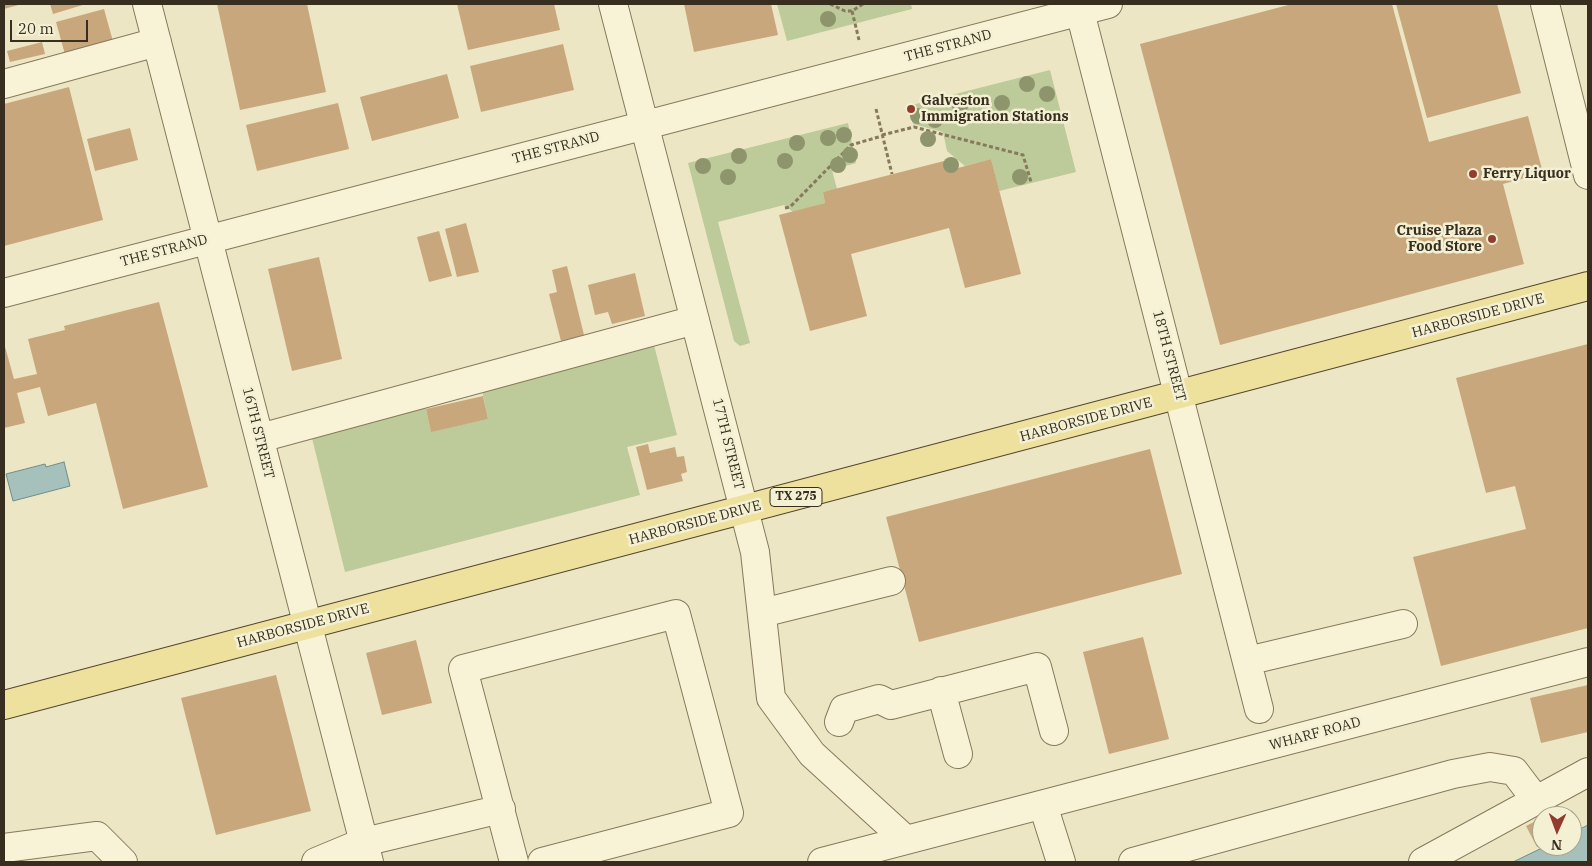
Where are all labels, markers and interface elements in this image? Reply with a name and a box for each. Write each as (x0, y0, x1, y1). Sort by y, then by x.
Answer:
scale bar (12, 10, 90, 42)
text: 20 m (18, 19, 54, 38)
street label: THE STRAND (903, 26, 993, 66)
place label: Galveston Immigration Stations (921, 93, 1069, 125)
marker: Galveston Immigration Stations (905, 103, 917, 115)
street label: THE STRAND (511, 128, 601, 168)
place label: Ferry Liquor (1483, 166, 1571, 182)
marker: Ferry Liquor (1467, 168, 1479, 180)
place label: Cruise Plaza Food Store (1397, 223, 1482, 256)
street label: THE STRAND (119, 231, 209, 271)
marker: Cruise Plaza Food Store (1486, 233, 1498, 245)
street label: HARBORSIDE DRIVE (1410, 290, 1546, 342)
street label: 18TH STREET (1149, 308, 1189, 404)
street label: 16TH STREET (238, 385, 278, 481)
street label: HARBORSIDE DRIVE (1018, 394, 1154, 446)
street label: 17TH STREET (708, 396, 748, 492)
road number: TX 275 (770, 488, 822, 507)
street label: HARBORSIDE DRIVE (627, 497, 763, 549)
street label: HARBORSIDE DRIVE (235, 600, 371, 652)
street label: WHARF ROAD (1267, 714, 1363, 754)
north arrow (1532, 806, 1582, 856)
text: N (1551, 836, 1562, 854)

